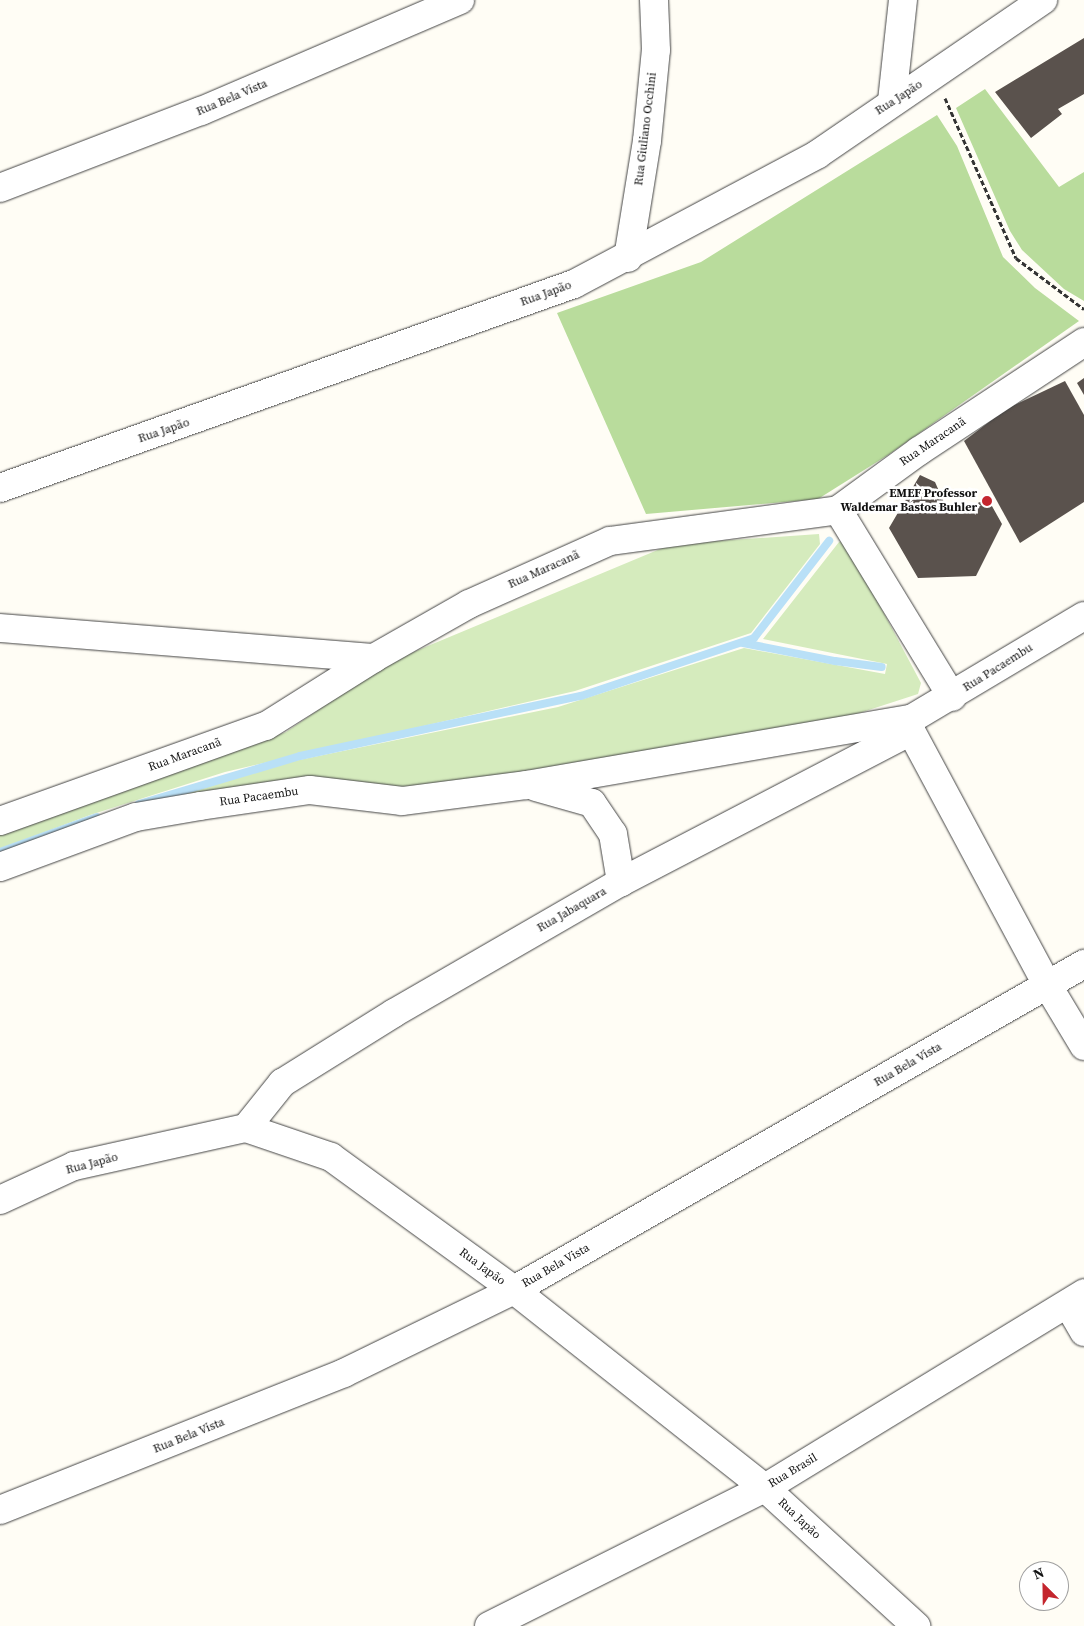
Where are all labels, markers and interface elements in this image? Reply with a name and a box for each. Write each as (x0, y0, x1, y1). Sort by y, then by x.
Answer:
street label: Rua Giuliano Occhini (632, 72, 660, 186)
street label: Rua Bela Vista (194, 77, 270, 119)
street label: Rua Japão (873, 77, 925, 119)
street label: Rua Japão (518, 278, 574, 310)
street label: Rua Maracanã (897, 415, 969, 469)
street label: Rua Japão (136, 416, 192, 446)
place label: EMEF Professor Waldemar Bastos Buhler (841, 487, 977, 515)
marker: EMEF Professor Waldemar Bastos Buhler (981, 495, 993, 507)
street label: Rua Maracanã (506, 548, 582, 592)
street label: Rua Pacaembu (960, 641, 1036, 695)
street label: Rua Maracanã (147, 735, 223, 775)
street label: Rua Pacaembu (219, 784, 299, 810)
street label: Rua Jabaquara (535, 884, 609, 936)
street label: Rua Bela Vista (871, 1040, 945, 1090)
street label: Rua Japão (64, 1150, 120, 1178)
street label: Rua Bela Vista (519, 1241, 593, 1291)
street label: Rua Japão (456, 1246, 508, 1288)
street label: Rua Bela Vista (151, 1415, 227, 1457)
street label: Rua Brasil (766, 1451, 820, 1491)
street label: Rua Japão (775, 1496, 823, 1542)
north arrow (1019, 1561, 1069, 1611)
text: N (1030, 1562, 1047, 1584)

